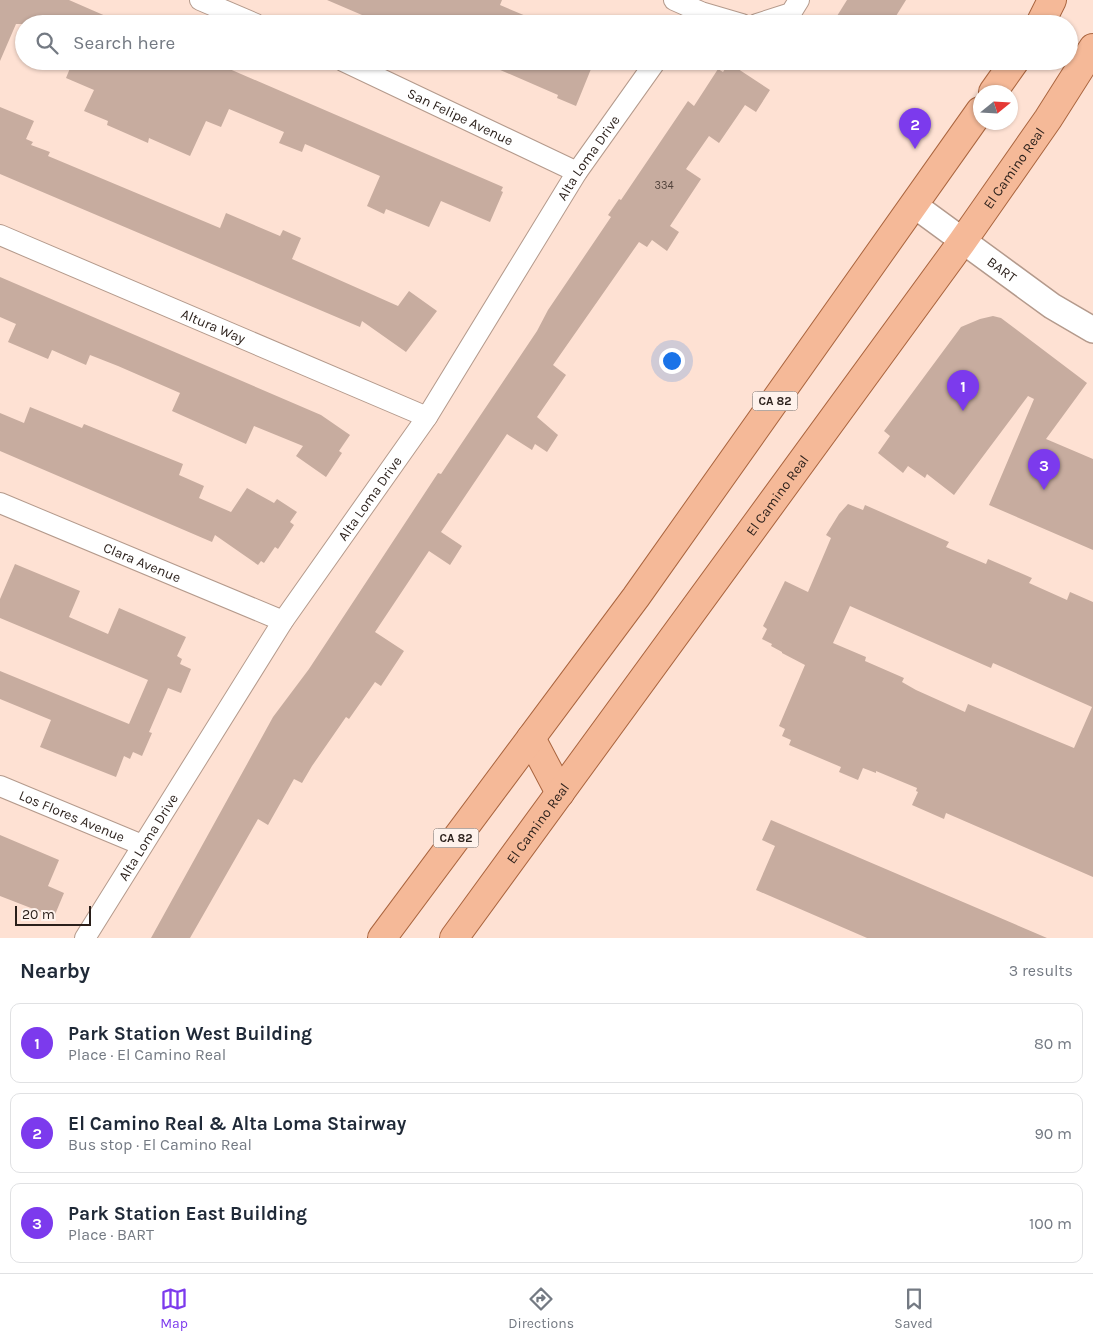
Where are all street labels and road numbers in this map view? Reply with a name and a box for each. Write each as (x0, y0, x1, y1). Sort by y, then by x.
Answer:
street label: San Felipe Avenue (405, 85, 516, 150)
street label: Alta Loma Drive (554, 112, 624, 204)
street label: El Camino Real (980, 124, 1049, 212)
street label: BART (984, 253, 1020, 286)
street label: Altura Way (179, 305, 248, 348)
road number: CA 82 (752, 392, 798, 411)
street label: El Camino Real (742, 452, 813, 539)
street label: Alta Loma Drive (334, 453, 406, 544)
street label: Clara Avenue (101, 539, 183, 586)
street label: El Camino Real (503, 780, 573, 867)
street label: Los Flores Avenue (16, 787, 127, 846)
street label: Alta Loma Drive (115, 791, 182, 884)
road number: CA 82 (434, 828, 478, 848)

